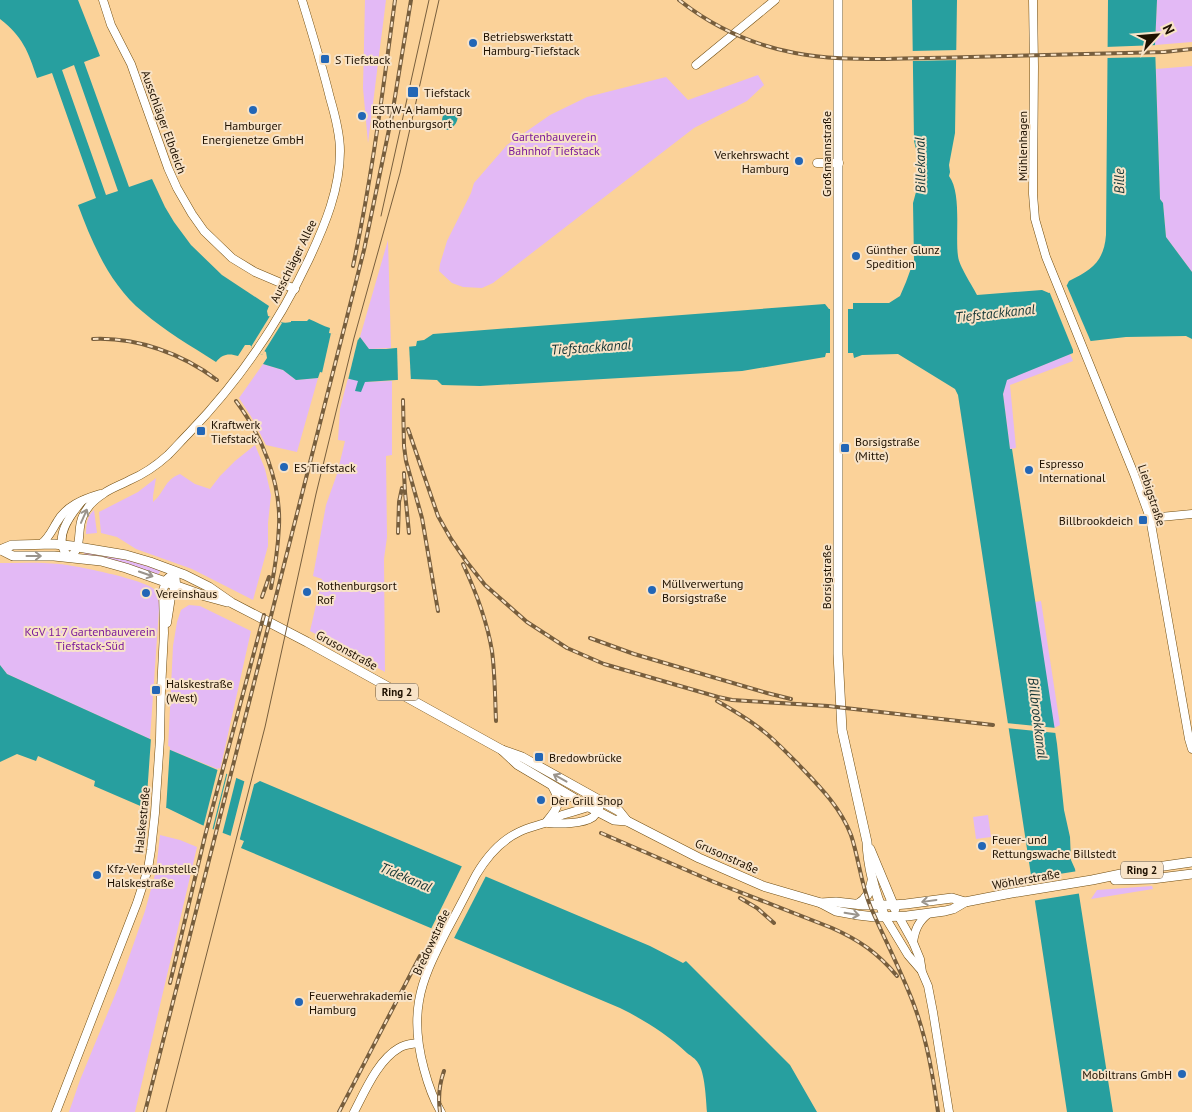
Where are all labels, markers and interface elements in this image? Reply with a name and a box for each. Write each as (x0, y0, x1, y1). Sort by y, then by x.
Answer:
north arrow (1132, 10, 1182, 60)
text: N (1159, 21, 1179, 37)
place label: Betriebswerkstatt Hamburg-Tiefstack (483, 29, 580, 58)
marker: Betriebswerkstatt Hamburg-Tiefstack (467, 37, 479, 49)
place label: S Tiefstack (335, 52, 390, 67)
marker: S Tiefstack (319, 53, 331, 65)
street label: Ausschläger Elbdeich (138, 68, 190, 176)
marker: Tiefstack (406, 85, 420, 99)
place label: Tiefstack (424, 85, 470, 100)
place label: ESTW-A Hamburg Rothenburgsort (372, 102, 462, 131)
marker: Hamburger Energienetze GmbH (247, 104, 259, 116)
marker: ESTW-A Hamburg Rothenburgsort (356, 110, 368, 122)
street label: Großmannstraße (819, 111, 834, 197)
street label: Mühlenhagen (1015, 111, 1030, 181)
place label: Hamburger Energienetze GmbH (202, 118, 304, 147)
park label: Gartenbauverein Bahnhof Tiefstack (508, 129, 600, 158)
water label: Billekanal (911, 137, 929, 193)
place label: Verkehrswacht Hamburg (713, 147, 789, 176)
marker: Verkehrswacht Hamburg (793, 155, 805, 167)
water label: Bille (1110, 168, 1128, 194)
street label: Ausschläger Allee (266, 217, 320, 305)
place label: Günther Glunz Spedition (866, 242, 940, 271)
marker: Günther Glunz Spedition (850, 250, 862, 262)
water label: Tiefstackkanal (954, 300, 1036, 326)
water label: Tiefstackkanal (550, 335, 632, 359)
place label: Kraftwerk Tiefstack (211, 417, 261, 446)
marker: Kraftwerk Tiefstack (195, 425, 207, 437)
place label: Borsigstraße (Mitte) (855, 434, 920, 463)
marker: Borsigstraße (Mitte) (839, 442, 851, 454)
place label: Espresso International (1039, 456, 1106, 485)
place label: ES Tiefstack (294, 460, 356, 475)
marker: ES Tiefstack (278, 461, 290, 473)
street label: Liebigstraße (1135, 462, 1169, 528)
marker: Espresso International (1023, 464, 1035, 476)
one-way arrow (79, 509, 89, 524)
place label: Billbrookdeich (1059, 513, 1133, 528)
marker: Billbrookdeich (1137, 514, 1149, 526)
street label: Borsigstraße (819, 545, 834, 609)
one-way arrow (26, 551, 42, 561)
one-way arrow (138, 570, 154, 580)
place label: Müllverwertung Borsigstraße (662, 576, 744, 605)
place label: Rothenburgsort Rof (317, 578, 397, 607)
marker: Müllverwertung Borsigstraße (646, 584, 658, 596)
place label: Vereinshaus (155, 586, 217, 601)
marker: Rothenburgsort Rof (301, 586, 313, 598)
marker: Vereinshaus (140, 587, 152, 599)
park label: KGV 117 Gartenbauverein Tiefstack-Süd (25, 624, 155, 653)
street label: Grusonstraße (313, 627, 381, 673)
place label: Halskestraße (West) (166, 676, 233, 705)
water label: Billbrookkanal (1024, 676, 1052, 760)
marker: Halskestraße (West) (150, 684, 162, 696)
road number: Ring 2 (376, 684, 418, 700)
place label: Bredowbrücke (549, 750, 622, 765)
marker: Bredowbrücke (533, 751, 545, 763)
one-way arrow (552, 773, 567, 783)
street label: Halskestraße (131, 786, 153, 854)
place label: Der Grill Shop (551, 793, 623, 808)
marker: Der Grill Shop (535, 794, 547, 806)
place label: Feuer- und Rettungswache Billstedt (992, 832, 1116, 861)
street label: Grusonstraße (693, 835, 761, 877)
marker: Feuer- und Rettungswache Billstedt (976, 840, 988, 852)
water label: Tidekanal (377, 858, 435, 896)
place label: Kfz-Verwahrstelle Halskestraße (107, 861, 197, 890)
road number: Ring 2 (1121, 862, 1163, 878)
street label: Wöhlerstraße (991, 866, 1061, 892)
marker: Kfz-Verwahrstelle Halskestraße (91, 869, 103, 881)
one-way arrow (922, 896, 938, 906)
street label: Bredowstraße (409, 907, 453, 977)
one-way arrow (843, 910, 859, 920)
place label: Feuerwehrakademie Hamburg (309, 988, 413, 1017)
marker: Feuerwehrakademie Hamburg (293, 996, 305, 1008)
place label: Mobiltrans GmbH (1082, 1067, 1172, 1082)
marker: Mobiltrans GmbH (1176, 1068, 1188, 1080)

